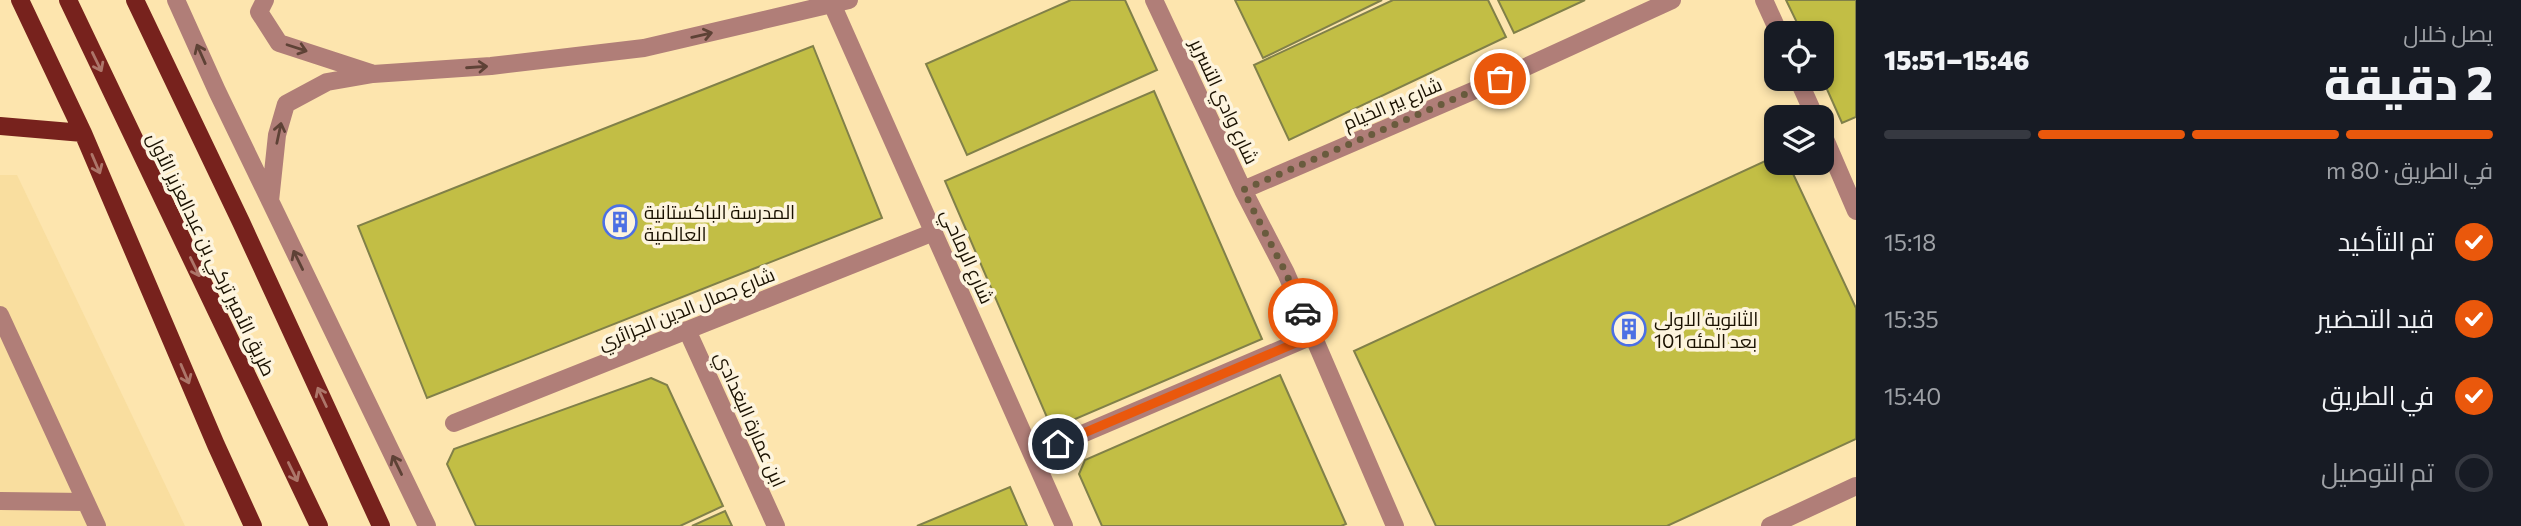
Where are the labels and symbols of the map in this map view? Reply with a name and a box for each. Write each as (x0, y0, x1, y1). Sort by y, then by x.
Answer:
one-way arrow (690, 28, 713, 41)
street label: شارع وادي التسرير (1182, 34, 1264, 169)
one-way arrow (285, 43, 307, 56)
one-way arrow (193, 44, 206, 66)
pin (1470, 49, 1530, 109)
one-way arrow (90, 51, 104, 72)
one-way arrow (465, 60, 488, 73)
street label: شارع بير الخيام (1339, 72, 1446, 137)
one-way arrow (272, 122, 286, 145)
street label: طريق الأمير تركي بن عبدالعزيز الأول (139, 129, 281, 381)
one-way arrow (91, 153, 104, 175)
place label: المدرسة الباكستانية العالمية (644, 200, 795, 245)
building icon: المدرسة الباكستانية العالمية (601, 203, 639, 241)
street label: شارع الرماحي (933, 205, 999, 309)
one-way arrow (291, 250, 305, 271)
one-way arrow (189, 256, 202, 277)
street label: شارع جمال الدين الجزائري (594, 262, 779, 358)
courier (1268, 278, 1338, 348)
place label: الثانوية الاولى بعد المئه 101 (1654, 307, 1758, 352)
building icon: الثانوية الاولى بعد المئه 101 (1610, 310, 1648, 348)
street label: ابن عمارة البغدادي (707, 348, 791, 492)
one-way arrow (180, 363, 193, 384)
one-way arrow (314, 387, 328, 408)
pin (1028, 414, 1088, 474)
one-way arrow (390, 455, 404, 476)
one-way arrow (287, 461, 301, 482)

